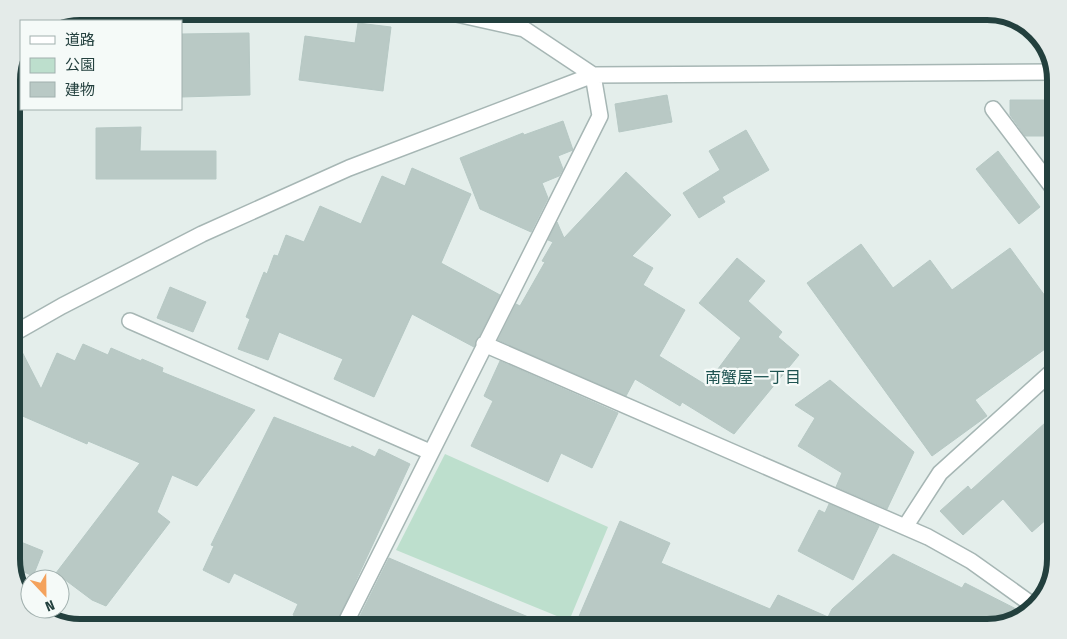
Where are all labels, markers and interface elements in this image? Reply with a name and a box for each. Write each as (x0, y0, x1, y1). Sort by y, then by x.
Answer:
legend (20, 20, 182, 110)
text: 道路 (65, 31, 95, 49)
text: 公園 (65, 56, 95, 74)
text: 建物 (65, 81, 95, 99)
district label: 南蟹屋一丁目 (705, 368, 801, 387)
north arrow (20, 569, 70, 619)
text: N (43, 596, 57, 615)

